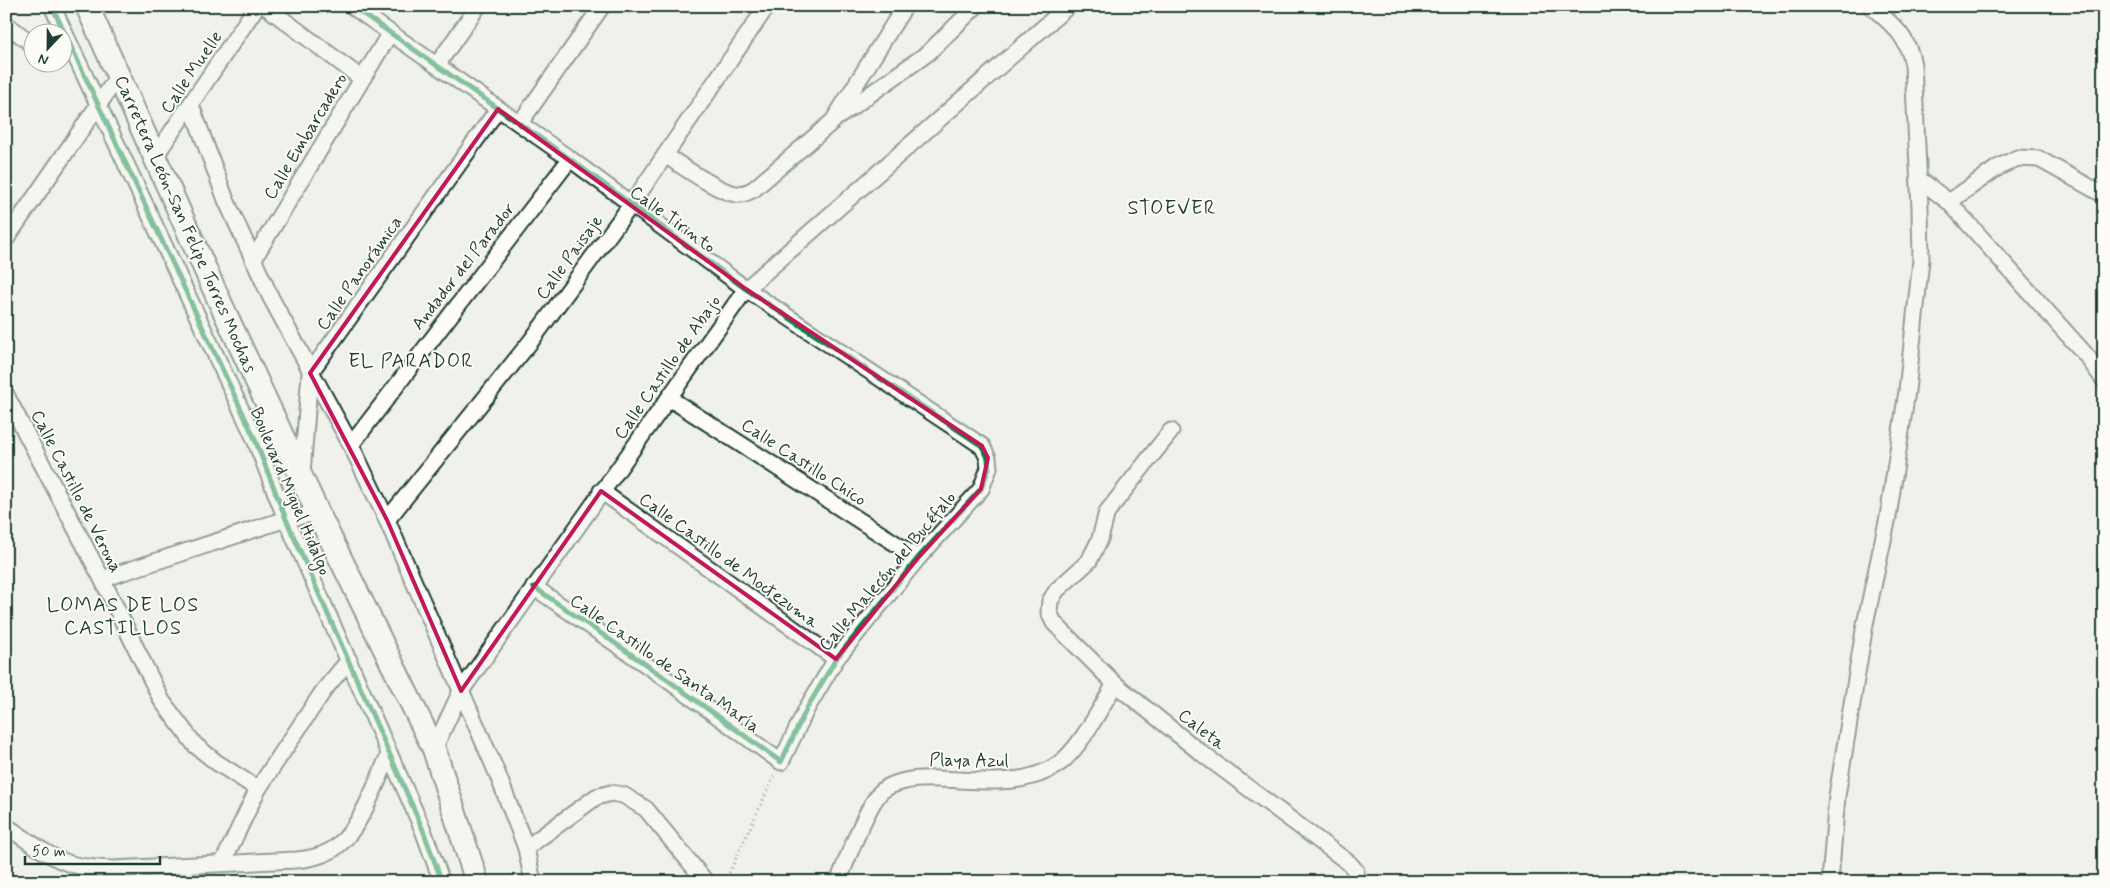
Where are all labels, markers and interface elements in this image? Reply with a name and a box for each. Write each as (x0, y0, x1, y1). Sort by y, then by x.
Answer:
north arrow (22, 22, 72, 72)
street label: Calle Muelle (155, 27, 228, 119)
text: N (36, 49, 51, 69)
street label: Calle Embarcadero (258, 69, 353, 204)
street label: Carretera León-San Felipe Torres Mochas (108, 72, 262, 377)
street label: Calle Tirinto (625, 181, 720, 259)
district label: STOEVER (1128, 195, 1216, 222)
street label: Andador del Parador (406, 198, 521, 335)
street label: Calle Paisaje (531, 210, 609, 305)
street label: Calle Panorámica (311, 212, 408, 336)
street label: Calle Castillo de Abajo (609, 291, 727, 445)
district label: EL PARADOR (348, 348, 474, 375)
street label: Boulevard Miguel Hidalgo (243, 404, 336, 580)
street label: Calle Castillo de Verona (25, 406, 128, 577)
street label: Calle Castillo Chico (736, 413, 871, 512)
street label: Calle Castillo de Moctezuma (634, 487, 823, 634)
street label: Calle Malecón del Bucéfalo (814, 487, 962, 657)
street label: Calle Castillo de Santa María (565, 589, 764, 739)
district label: LOMAS DE LOS CASTILLOS (47, 592, 199, 642)
street label: Caleta (1173, 704, 1230, 756)
street label: Playa Azul (929, 748, 1009, 774)
scale bar (25, 833, 160, 865)
text: 50 m (32, 842, 66, 862)

